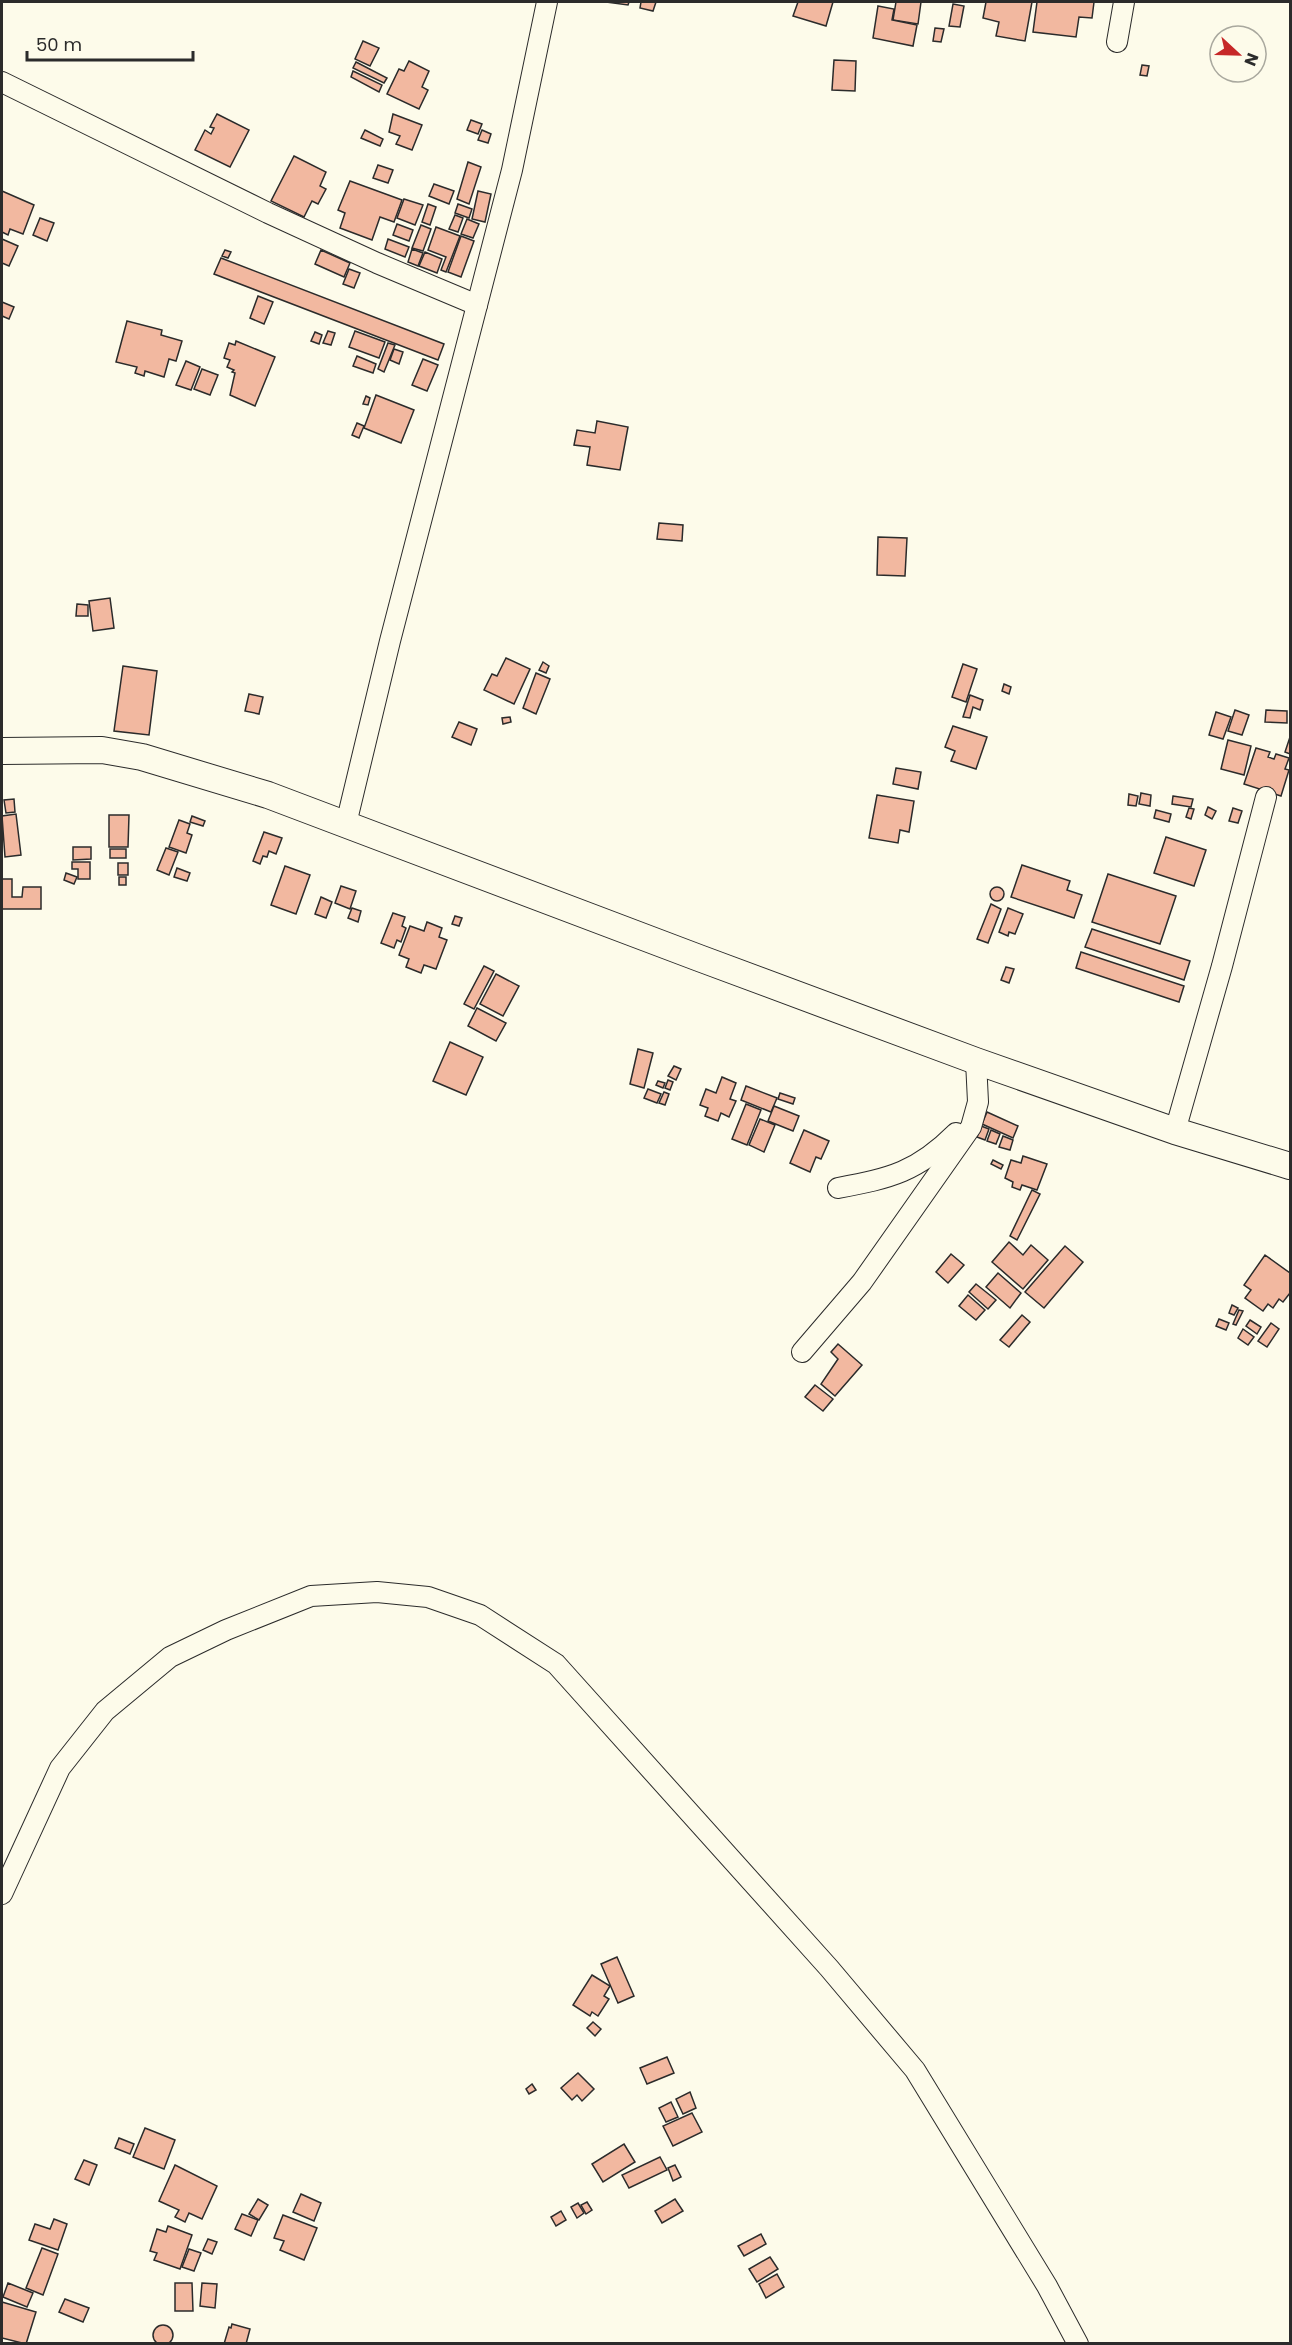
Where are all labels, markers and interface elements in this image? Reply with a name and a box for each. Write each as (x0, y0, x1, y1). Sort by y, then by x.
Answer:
scale bar (27, 24, 194, 62)
north arrow (1208, 24, 1268, 84)
text: 50 m (36, 32, 82, 57)
text: N (1239, 50, 1264, 69)

